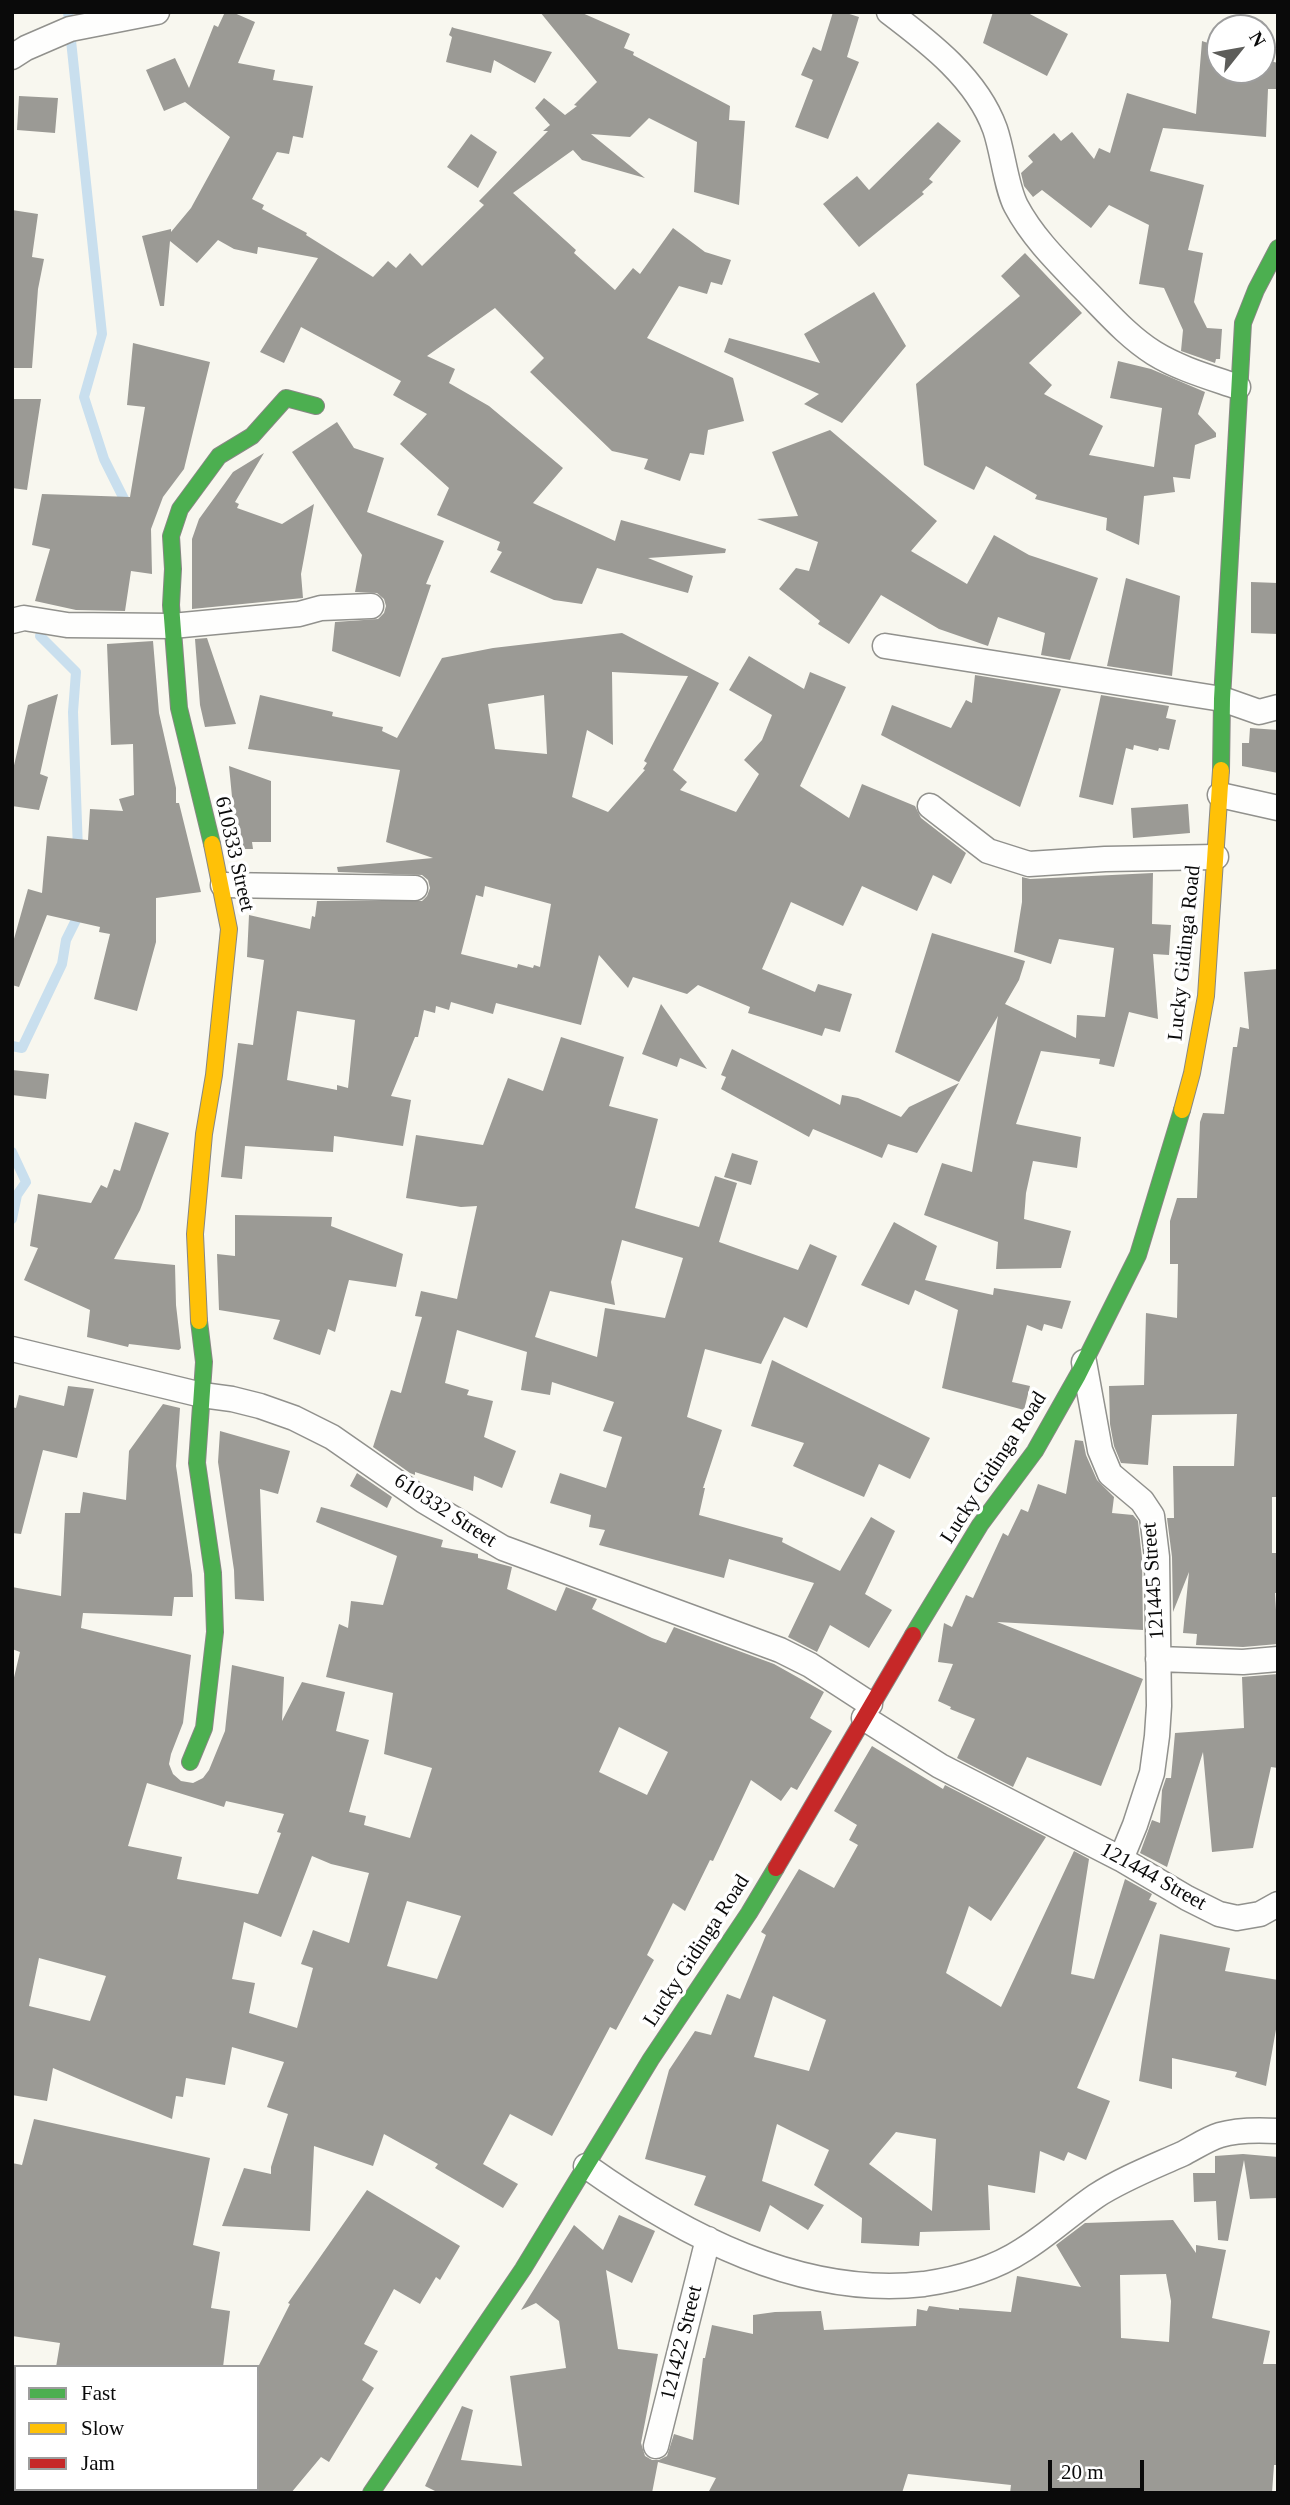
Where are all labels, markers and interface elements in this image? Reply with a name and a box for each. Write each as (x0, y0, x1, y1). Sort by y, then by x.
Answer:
north arrow (1206, 14, 1276, 84)
text: N (1245, 28, 1270, 50)
street label: 610333 Street (209, 794, 259, 914)
street label: Lucky Gidinga Road (1163, 864, 1207, 1042)
street label: Lucky Gidinga Road (935, 1387, 1053, 1549)
street label: 610332 Street (389, 1469, 501, 1553)
street label: 121445 Street (1137, 1522, 1171, 1640)
street label: 121444 Street (1096, 1838, 1210, 1916)
street label: Lucky Gidinga Road (638, 1870, 756, 2032)
street label: 121422 Street (656, 2283, 708, 2403)
legend (14, 2365, 259, 2491)
text: Fast (81, 2381, 116, 2405)
text: Slow (81, 2416, 124, 2440)
scale bar (1052, 2446, 1148, 2490)
text: Jam (81, 2451, 115, 2475)
text: 20 m (1061, 2460, 1104, 2484)

